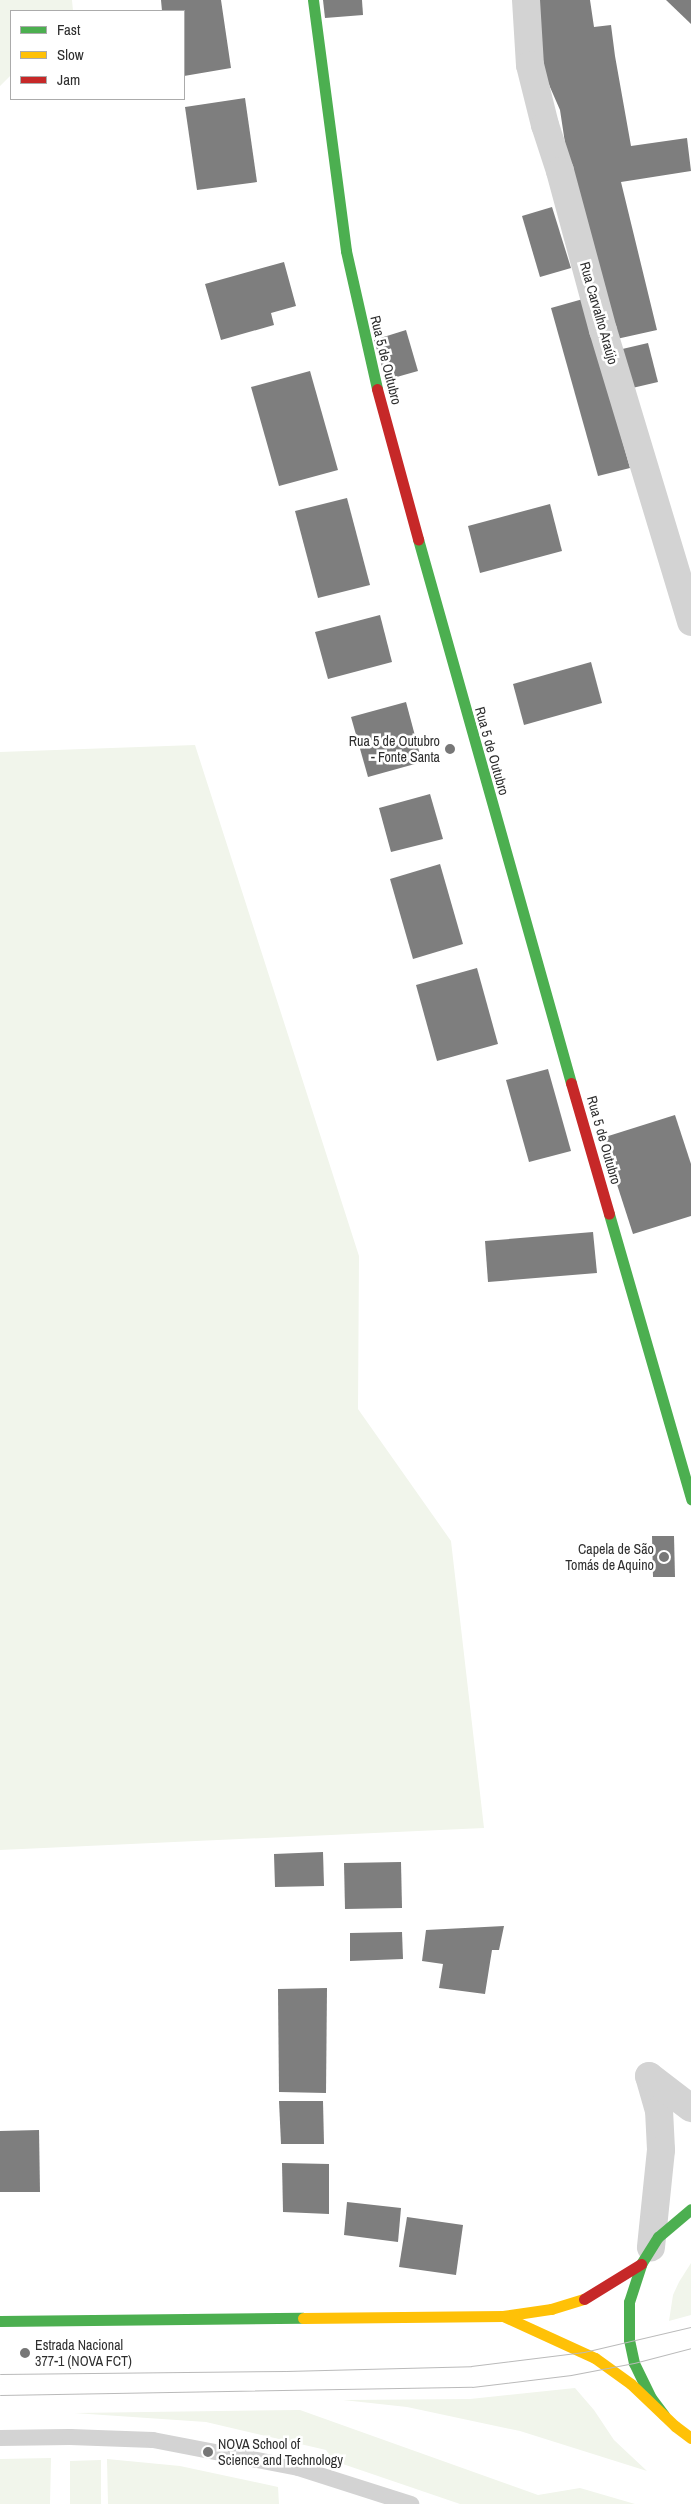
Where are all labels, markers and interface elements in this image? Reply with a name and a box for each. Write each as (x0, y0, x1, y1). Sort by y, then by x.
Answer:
legend (10, 10, 185, 100)
text: Fast (57, 19, 80, 40)
text: Slow (57, 44, 84, 65)
text: Jam (57, 69, 80, 90)
street label: Rua Carvalho Araújo (576, 259, 622, 367)
street label: Rua 5 de Outubro (367, 314, 405, 406)
street label: Rua 5 de Outubro (471, 705, 513, 797)
place label: Rua 5 de Outubro - Fonte Santa (349, 733, 440, 766)
marker: Rua 5 de Outubro - Fonte Santa (444, 743, 456, 755)
street label: Rua 5 de Outubro (583, 1094, 625, 1186)
place label: Capela de São Tomás de Aquino (565, 1541, 654, 1574)
marker: Capela de São Tomás de Aquino (658, 1551, 670, 1563)
place label: Estrada Nacional 377-1 (NOVA FCT) (35, 2337, 132, 2370)
marker: Estrada Nacional 377-1 (NOVA FCT) (19, 2347, 31, 2359)
place label: NOVA School of Science and Technology (218, 2436, 343, 2468)
marker: NOVA School of Science and Technology (202, 2446, 214, 2458)

